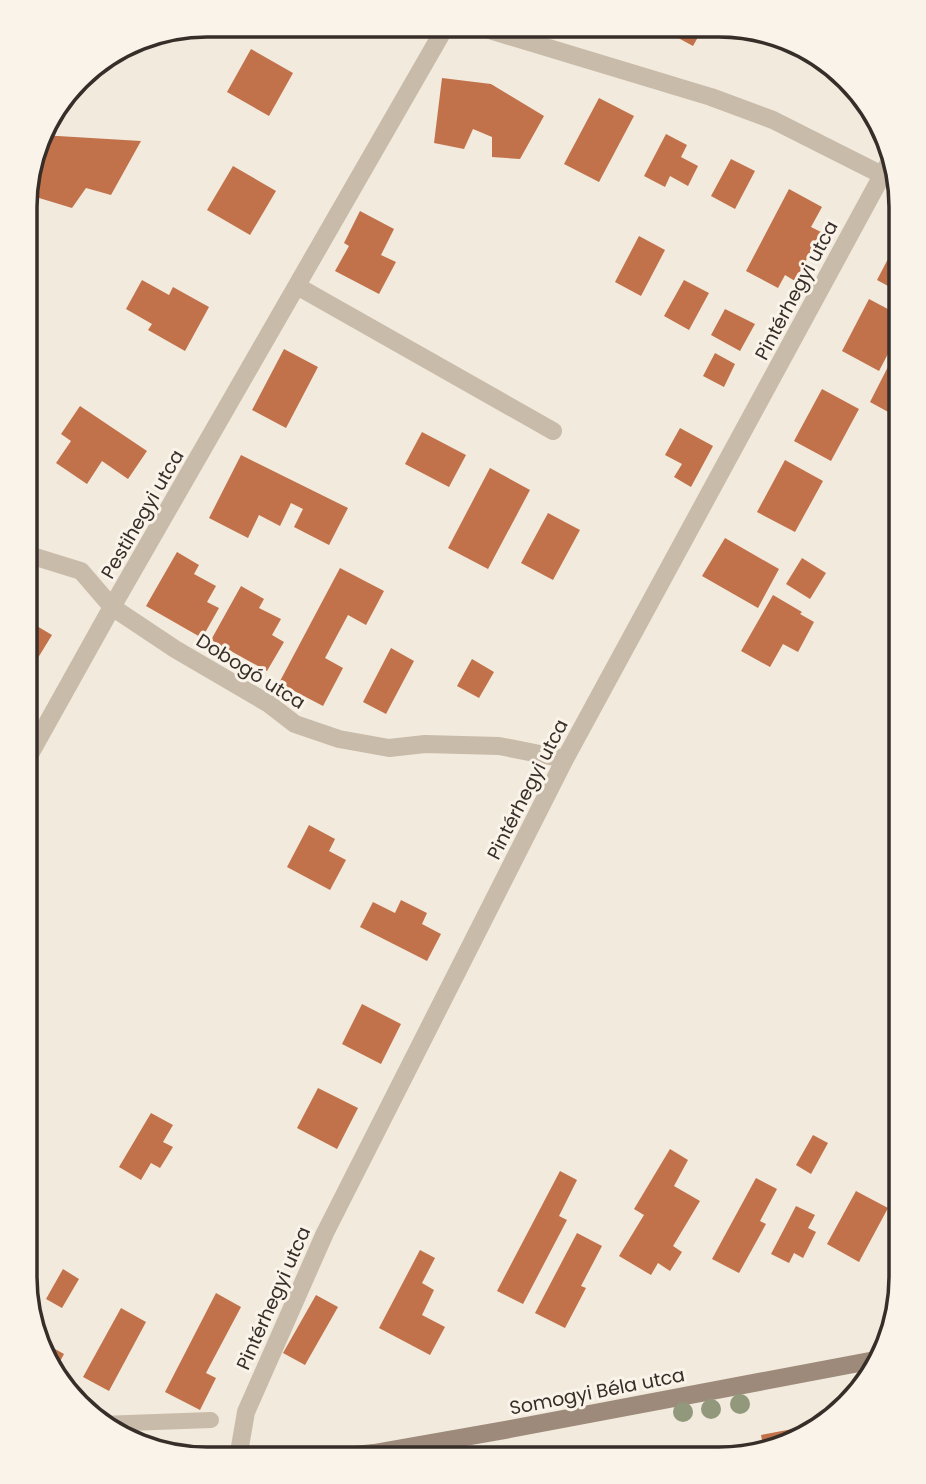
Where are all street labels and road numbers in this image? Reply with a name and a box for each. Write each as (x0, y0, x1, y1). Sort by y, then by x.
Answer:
street label: Pintérhegyi utca (748, 216, 845, 365)
street label: Pestihegyi utca (94, 445, 190, 584)
street label: Dobogó utca (191, 627, 311, 716)
street label: Pintérhegyi utca (480, 714, 575, 864)
street label: Pintérhegyi utca (230, 1222, 317, 1374)
street label: Somogyi Béla utca (507, 1361, 687, 1422)

